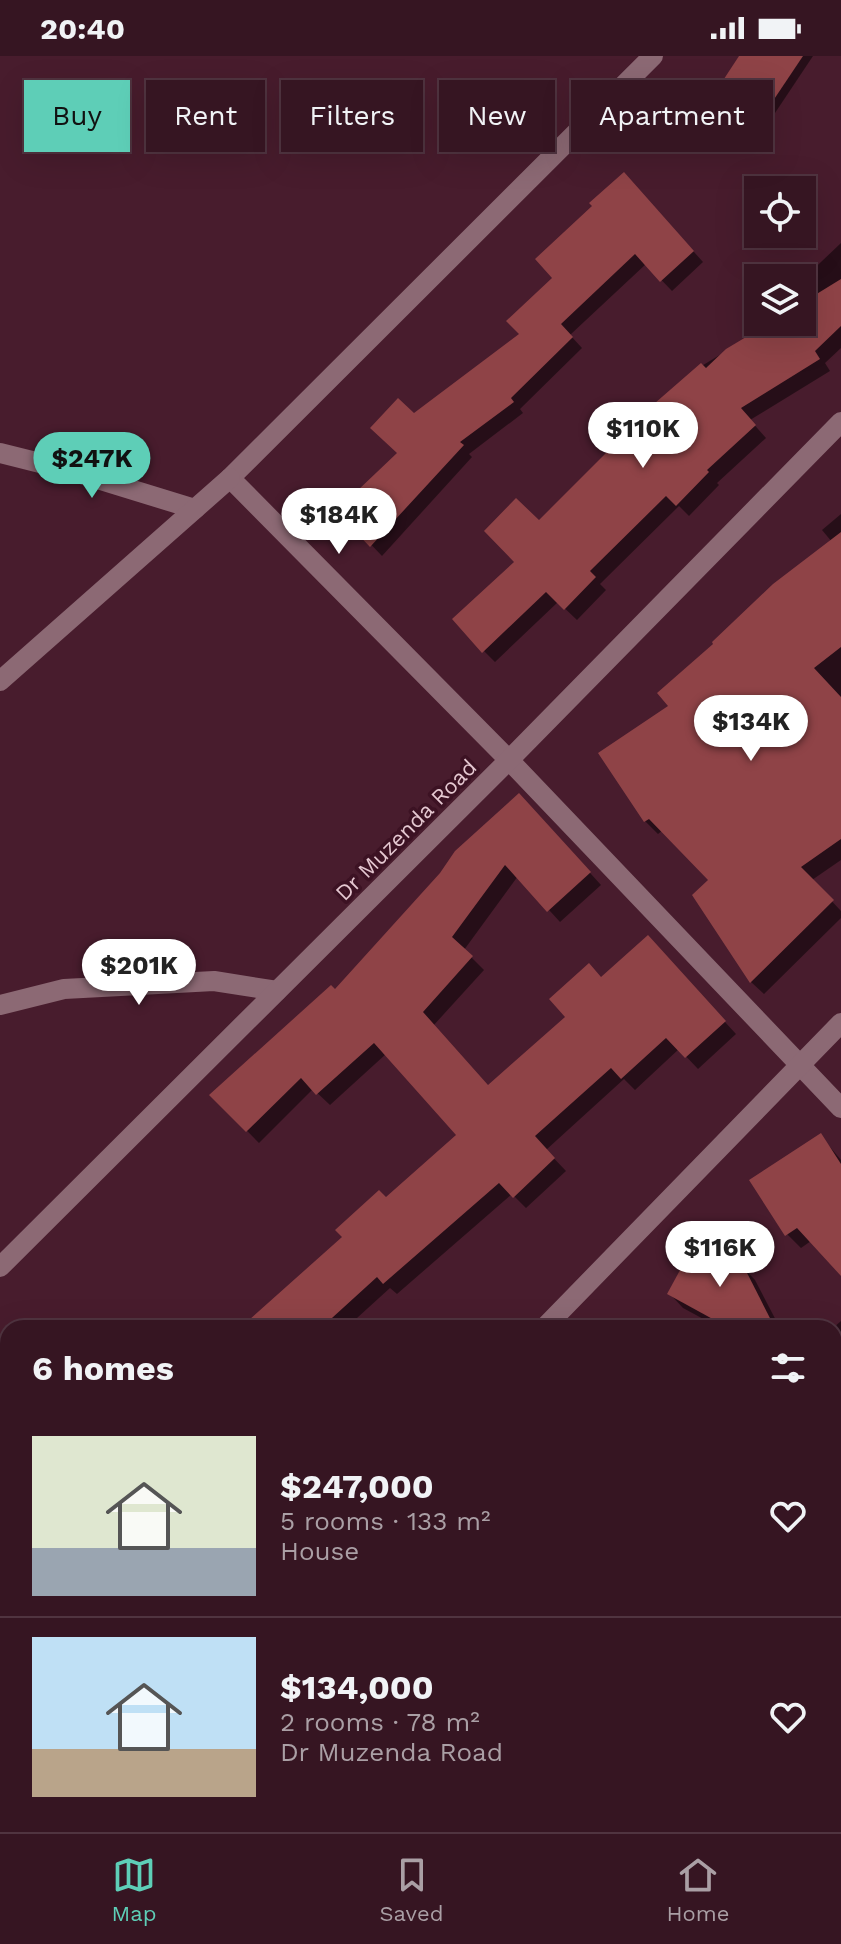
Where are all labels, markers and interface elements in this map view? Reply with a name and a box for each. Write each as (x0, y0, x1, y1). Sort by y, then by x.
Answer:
text: 20:40 (40, 11, 125, 46)
chip: Buy (24, 80, 130, 152)
chip: Rent (146, 80, 265, 152)
chip: Filters (281, 80, 423, 152)
chip: New (439, 80, 555, 152)
chip: Apartment (571, 80, 773, 152)
map controls (744, 176, 816, 336)
button: locate (744, 176, 816, 248)
button: layers (744, 264, 816, 336)
pin: $110K (587, 402, 699, 470)
text: $110K (606, 413, 680, 443)
pin: $247K (36, 432, 148, 500)
text: $247K (51, 443, 133, 473)
pin: $184K (283, 488, 395, 556)
text: $184K (300, 499, 379, 529)
pin: $134K (695, 695, 807, 763)
text: $134K (712, 706, 790, 736)
street label: Dr Muzenda Road (330, 754, 482, 906)
pin: $201K (83, 939, 195, 1007)
text: $201K (100, 950, 178, 980)
pin: $116K (664, 1221, 776, 1289)
text: $116K (683, 1232, 757, 1262)
icon: filters (766, 1346, 810, 1390)
text: 6 homes (32, 1348, 174, 1388)
text: $247,000 (280, 1466, 434, 1506)
icon: home (96, 1468, 192, 1564)
icon: heart (766, 1494, 810, 1538)
text: 5 rooms · 133 m² (280, 1506, 491, 1536)
text: House (280, 1536, 359, 1566)
text: $134,000 (280, 1667, 434, 1707)
icon: home (96, 1669, 192, 1765)
icon: heart (766, 1695, 810, 1739)
text: 2 rooms · 78 m² (280, 1707, 480, 1737)
text: Dr Muzenda Road (280, 1737, 503, 1767)
tab: Map (112, 1853, 156, 1926)
tab: Saved (380, 1853, 443, 1926)
tab: Home (667, 1853, 729, 1926)

